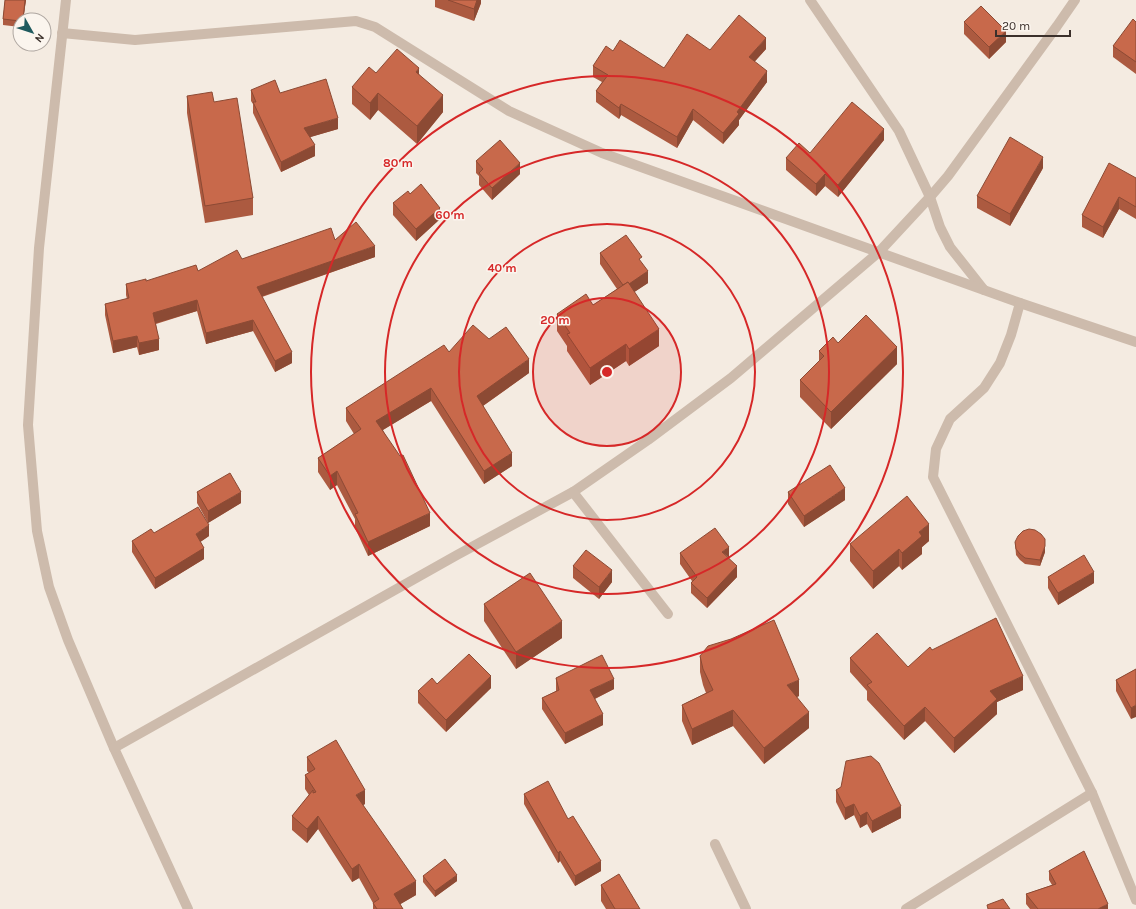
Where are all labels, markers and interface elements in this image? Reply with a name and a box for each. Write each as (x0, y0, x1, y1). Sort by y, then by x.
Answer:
north arrow (12, 12, 52, 52)
scale bar (996, 12, 1070, 38)
text: 20 m (1002, 19, 1030, 33)
text: N (32, 31, 47, 45)
text: 80 m (383, 156, 413, 170)
text: 60 m (435, 208, 465, 222)
text: 40 m (487, 261, 517, 275)
text: 20 m (540, 313, 570, 327)
centre of rings (600, 365, 614, 379)

